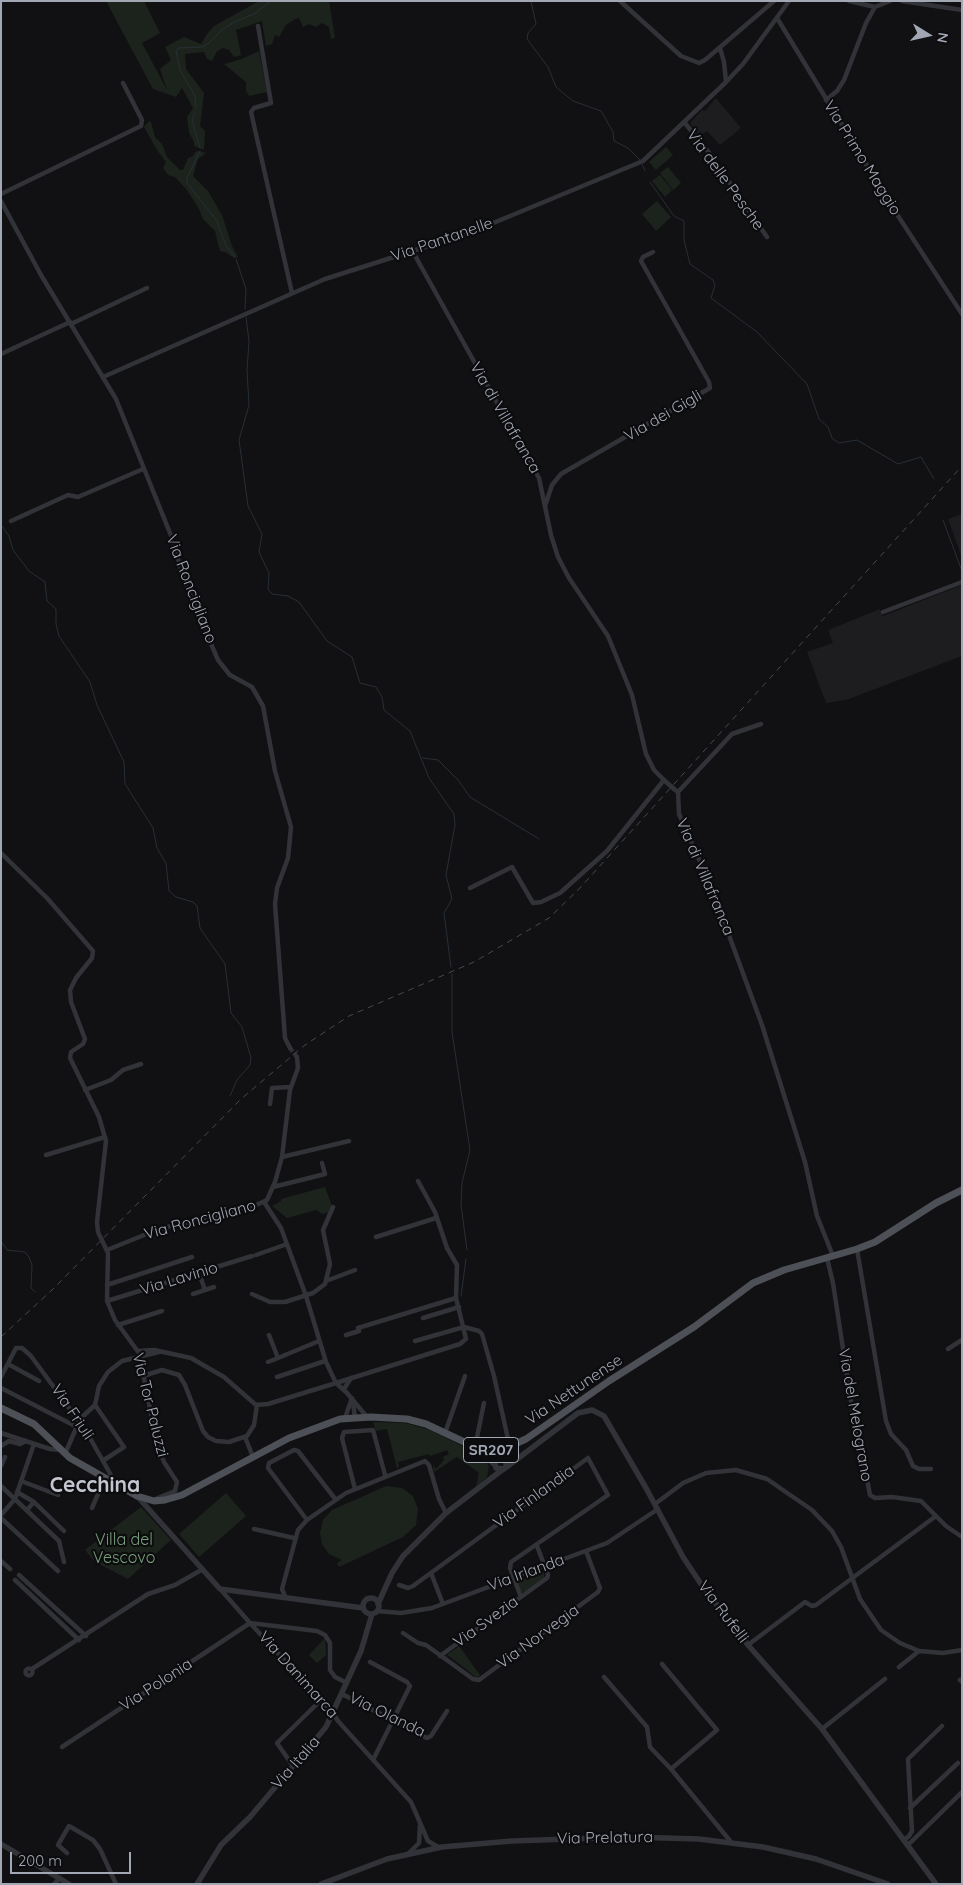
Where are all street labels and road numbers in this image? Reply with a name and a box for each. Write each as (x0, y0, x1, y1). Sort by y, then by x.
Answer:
street label: Via Primo Maggio (819, 97, 905, 219)
street label: Via delle Pesche (682, 126, 768, 234)
street label: Via Pantanelle (389, 214, 495, 266)
street label: Via di Villafranca (465, 359, 545, 477)
street label: Via dei Gigli (621, 386, 705, 446)
street label: Via Roncigliano (161, 532, 221, 646)
street label: Via di Villafranca (672, 816, 738, 938)
street label: Via Roncigliano (142, 1196, 258, 1244)
street label: Via Lavinio (138, 1258, 220, 1300)
street label: Via del Melograno (834, 1347, 876, 1483)
street label: Via Nettunense (522, 1350, 626, 1430)
street label: Via Tor Paluzzi (128, 1351, 172, 1459)
street label: Via Friuli (46, 1381, 98, 1443)
road number: SR207 (464, 1438, 518, 1462)
street label: Via Finlandia (490, 1461, 578, 1533)
street label: Via Irlanda (485, 1550, 567, 1596)
street label: Via Rufelli (693, 1577, 753, 1647)
street label: Via Svezia (450, 1592, 522, 1652)
street label: Via Norvegia (493, 1601, 583, 1673)
street label: Via Danimarca (254, 1628, 342, 1722)
street label: Via Polonia (116, 1654, 196, 1716)
street label: Via Olanda (346, 1688, 428, 1742)
street label: Via Italia (268, 1733, 324, 1793)
street label: Via Prelatura (557, 1828, 653, 1848)

